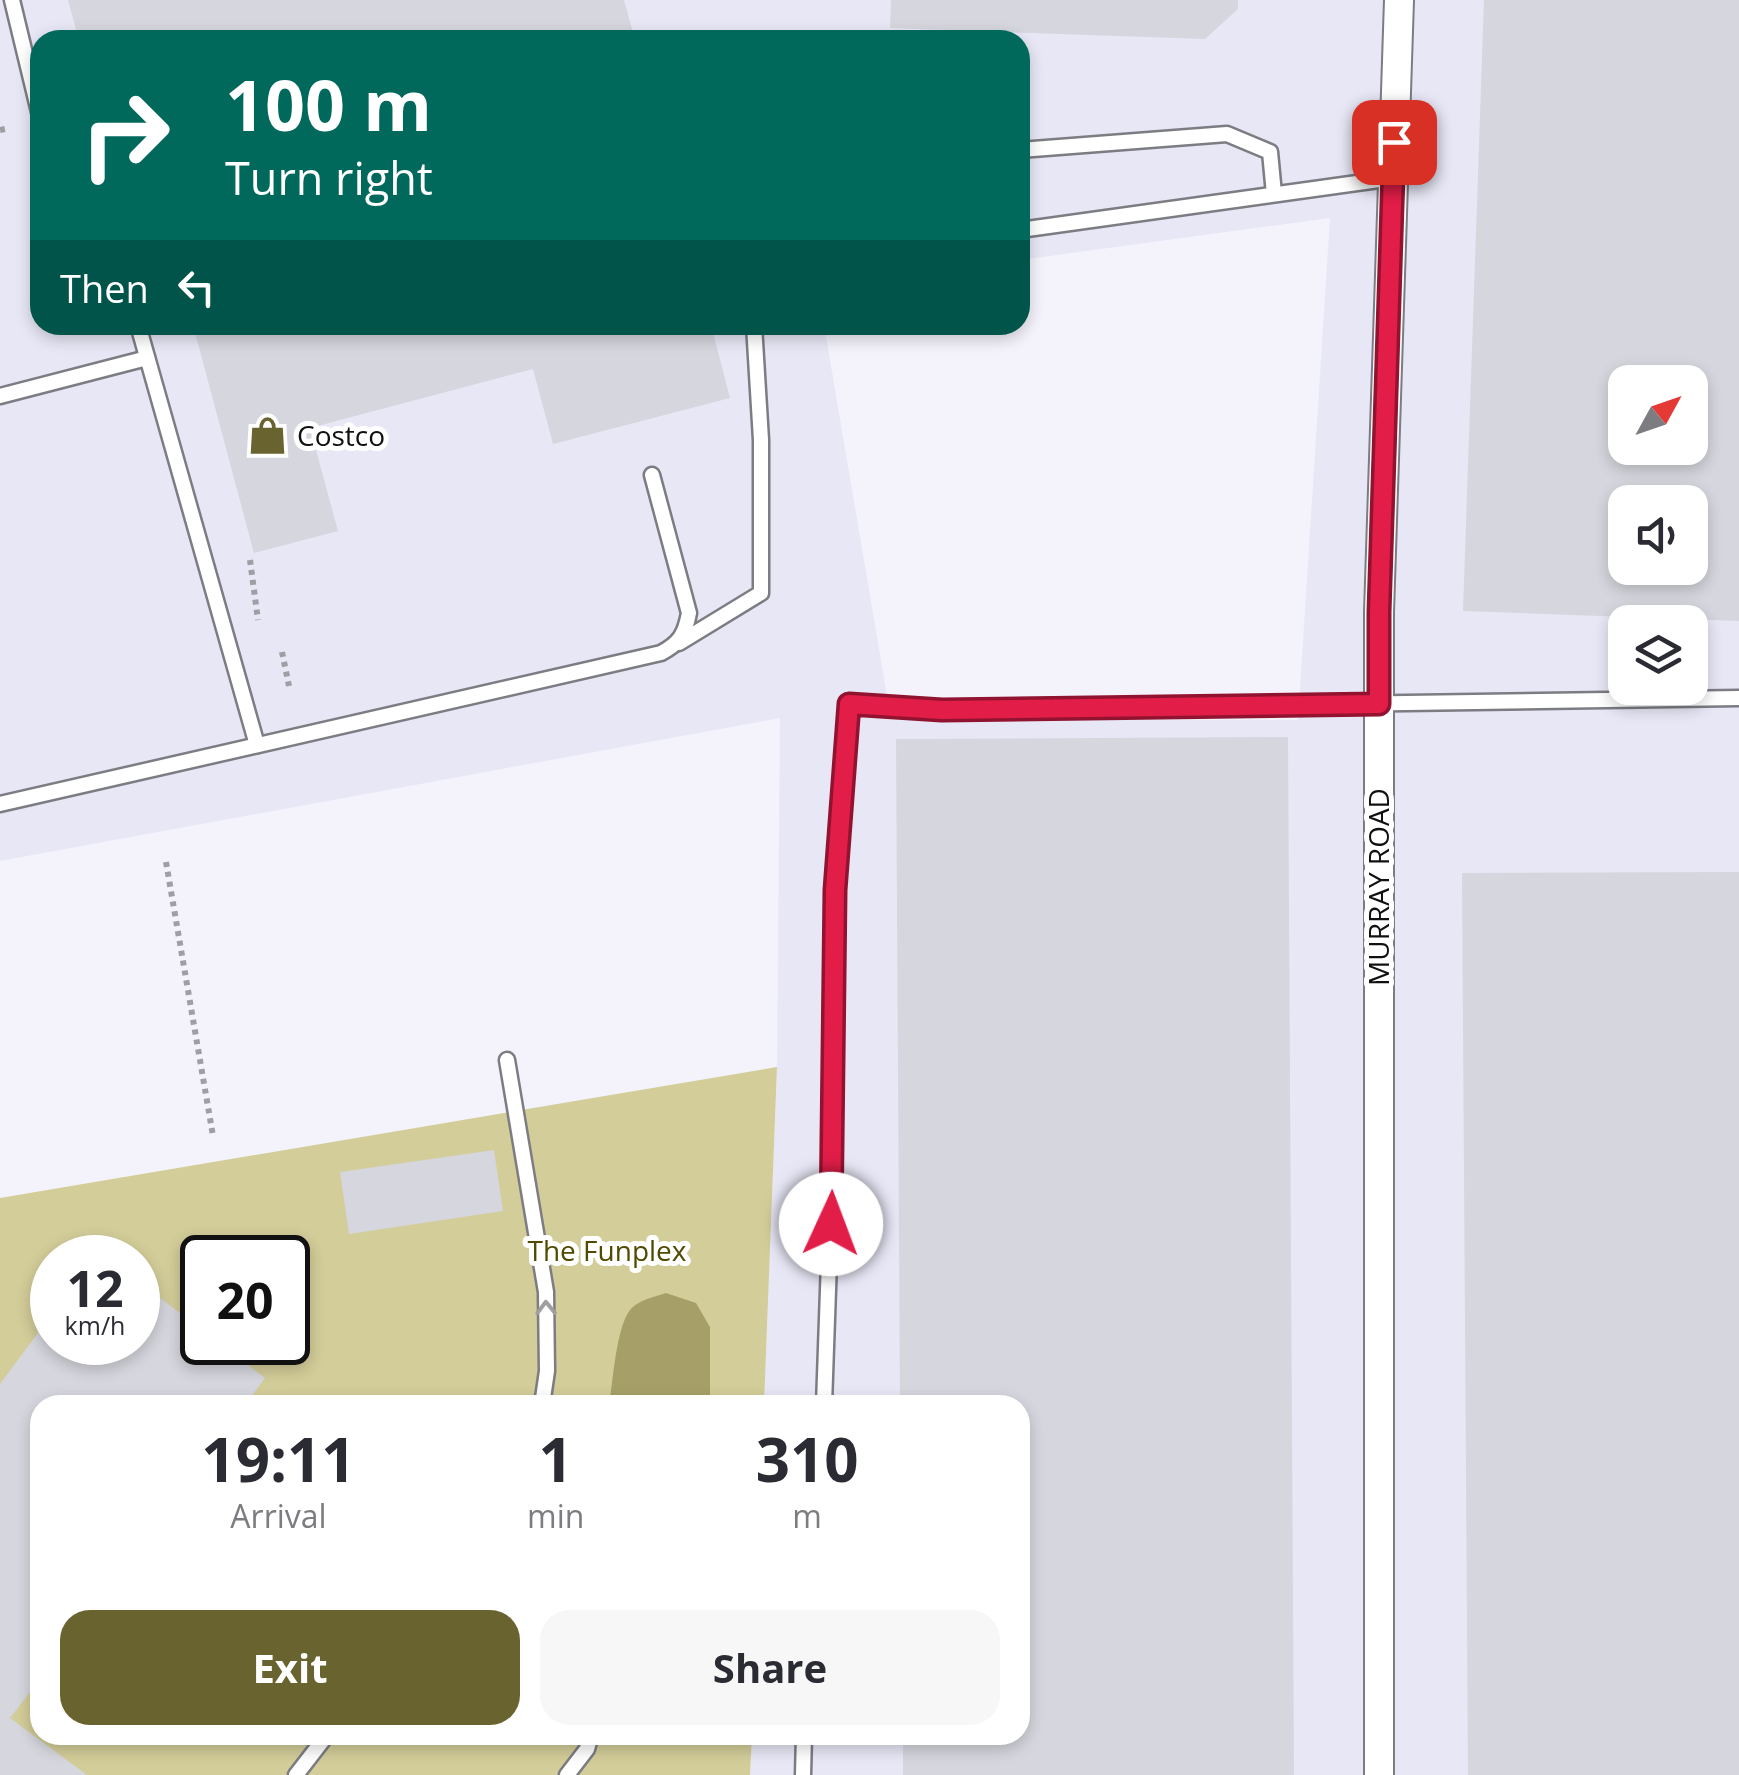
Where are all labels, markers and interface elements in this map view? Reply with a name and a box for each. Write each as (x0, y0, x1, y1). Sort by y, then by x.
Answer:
text: 100 m (225, 56, 432, 152)
icon: right (60, 70, 190, 200)
pin (1352, 100, 1437, 185)
icon: arrive (1367, 115, 1422, 170)
text: Turn right (225, 147, 433, 208)
icon: left (169, 260, 224, 315)
text: Then (60, 262, 149, 314)
north arrow (1608, 365, 1708, 465)
map controls (1608, 365, 1708, 705)
shop icon: Costco (246, 415, 288, 457)
place label: Costco (297, 416, 385, 454)
button: sound (1608, 485, 1708, 585)
button: layers (1608, 605, 1708, 705)
street label: MURRAY ROAD (1359, 788, 1397, 986)
position arrow (779, 1172, 883, 1276)
park label: The Funplex (528, 1231, 687, 1269)
speed limit sign: 20 (180, 1235, 310, 1365)
text: 12 (66, 1254, 124, 1322)
one-way arrow (535, 1299, 556, 1315)
text: km/h (65, 1308, 125, 1342)
text: 19:11 (201, 1418, 356, 1500)
text: 1 (539, 1418, 573, 1500)
text: 310 (756, 1418, 859, 1500)
text: Arrival (230, 1494, 327, 1537)
text: min (527, 1494, 584, 1537)
text: m (792, 1494, 822, 1537)
button: Exit (60, 1610, 520, 1725)
button: Share (540, 1610, 1000, 1725)

